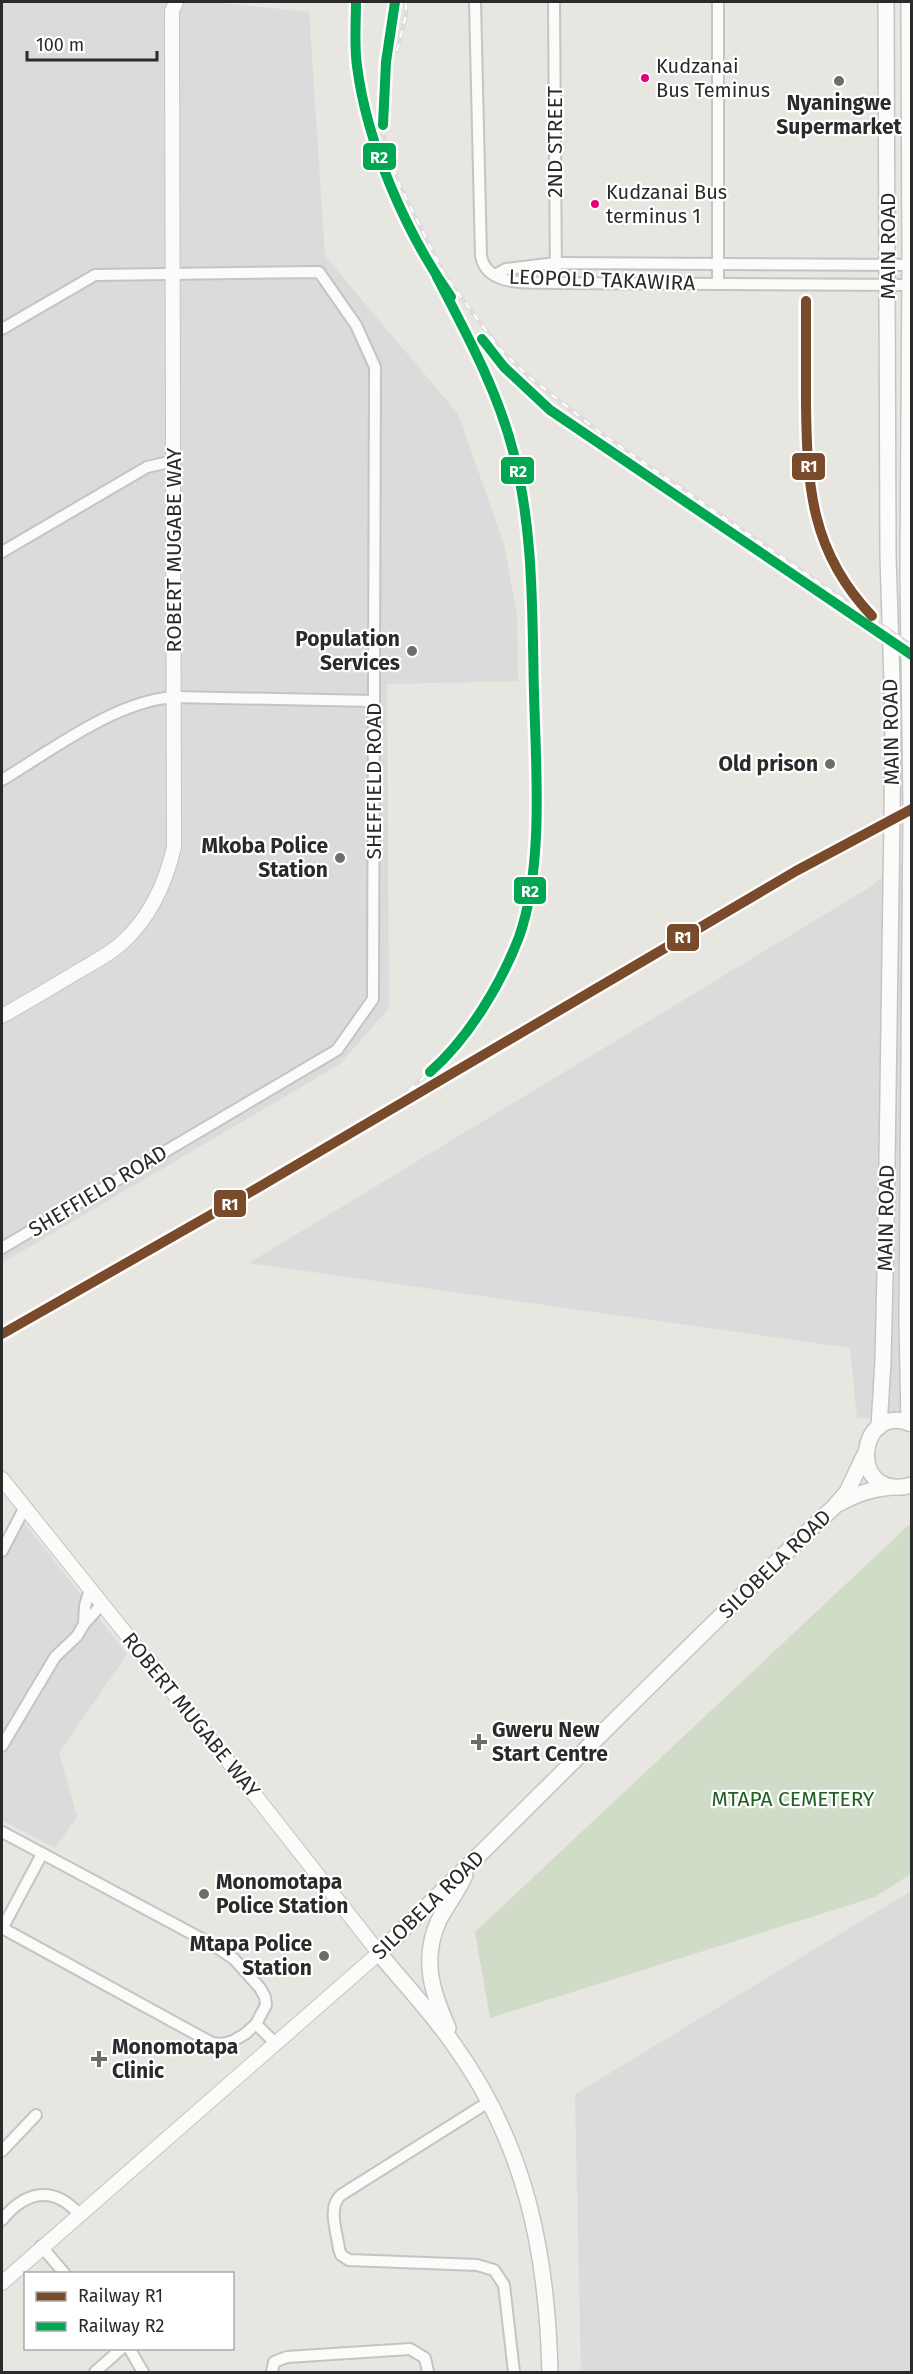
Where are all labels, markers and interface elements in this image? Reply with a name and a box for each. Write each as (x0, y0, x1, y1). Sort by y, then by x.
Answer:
scale bar (27, 24, 158, 62)
text: 100 m (36, 34, 84, 56)
place label: Kudzanai Bus Teminus (656, 54, 770, 102)
marker: Kudzanai Bus Teminus (639, 72, 651, 84)
marker: Nyaningwe Supermarket (832, 74, 846, 88)
street label: 2ND STREET (542, 86, 568, 198)
place label: Nyaningwe Supermarket (776, 90, 903, 140)
line badge: R2 (362, 142, 397, 171)
text: R2 (370, 148, 388, 167)
place label: Kudzanai Bus terminus 1 (606, 180, 727, 228)
street label: MAIN ROAD (875, 193, 901, 299)
marker: Kudzanai Bus terminus 1 (589, 198, 601, 210)
street label: LEOPOLD TAKAWIRA (508, 264, 696, 296)
street label: ROBERT MUGABE WAY (161, 447, 187, 652)
line badge: R1 (791, 452, 826, 481)
line badge: R2 (500, 456, 535, 485)
text: R1 (800, 457, 818, 476)
text: R2 (509, 462, 527, 481)
place label: Population Services (295, 626, 400, 676)
marker: Population Services (405, 644, 419, 658)
street label: MAIN ROAD (877, 678, 905, 786)
street label: SHEFFIELD ROAD (361, 703, 387, 859)
place label: Old prison (718, 751, 818, 777)
marker: Old prison (823, 757, 837, 771)
place label: Mkoba Police Station (201, 833, 328, 883)
marker: Mkoba Police Station (333, 851, 347, 865)
line badge: R2 (513, 876, 547, 905)
text: R2 (521, 882, 539, 901)
line badge: R1 (666, 923, 700, 952)
text: R1 (674, 928, 692, 947)
street label: SHEFFIELD ROAD (24, 1139, 172, 1243)
street label: MAIN ROAD (872, 1164, 900, 1272)
line badge: R1 (213, 1189, 247, 1218)
text: R1 (221, 1195, 239, 1214)
street label: SILOBELA ROAD (713, 1504, 837, 1624)
street label: ROBERT MUGABE WAY (116, 1627, 266, 1803)
place label: Gweru New Start Centre (492, 1717, 608, 1767)
marker: Gweru New Start Centre (470, 1733, 488, 1751)
park label: MTAPA CEMETERY (712, 1786, 875, 1812)
street label: SILOBELA ROAD (366, 1845, 490, 1965)
place label: Monomotapa Police Station (216, 1869, 348, 1919)
marker: Monomotapa Police Station (197, 1887, 211, 1901)
place label: Mtapa Police Station (190, 1931, 312, 1981)
marker: Mtapa Police Station (317, 1949, 331, 1963)
place label: Monomotapa Clinic (112, 2034, 238, 2084)
marker: Monomotapa Clinic (90, 2050, 108, 2068)
legend (24, 2272, 234, 2350)
text: Railway R1 (78, 2285, 163, 2307)
text: Railway R2 (78, 2315, 165, 2337)

